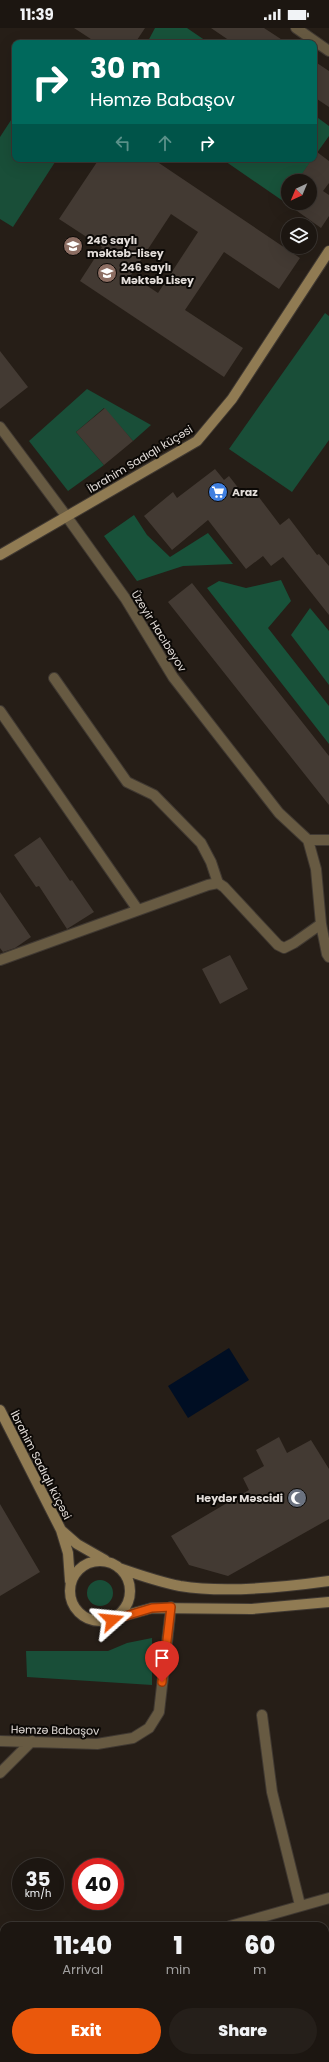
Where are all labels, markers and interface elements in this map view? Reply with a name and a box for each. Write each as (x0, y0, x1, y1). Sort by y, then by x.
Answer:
text: 11:39 (20, 4, 54, 25)
text: 30 m (90, 49, 161, 88)
icon: right (24, 56, 76, 108)
text: Həmzə Babaşov (90, 87, 235, 112)
icon: left (112, 132, 134, 154)
icon: ahead (154, 132, 176, 154)
icon: right (196, 132, 218, 154)
north arrow (281, 174, 317, 210)
map controls (281, 174, 317, 254)
button: layers (281, 218, 317, 254)
place label: 246 saylı məktəb-lisey (87, 232, 164, 261)
school or university icon: 246 saylı məktəb-lisey (62, 235, 84, 257)
place label: 246 saylı Məktəb Lisey (121, 259, 194, 288)
school or university icon: 246 saylı Məktəb Lisey (96, 262, 118, 284)
street label: İbrahim Sadıqlı küçəsi (84, 421, 196, 497)
supermarket icon: Araz (207, 481, 229, 503)
place label: Araz (232, 484, 258, 500)
street label: Üzeyir Hacıbəyov (127, 587, 191, 675)
street label: İbrahim Sadıqlı küçəsi (7, 1408, 76, 1522)
mosque icon: Heydər Məscidi (286, 1487, 308, 1509)
place label: Heydər Məscidi (196, 1490, 283, 1506)
position arrow (91, 1599, 133, 1641)
pin (145, 1641, 179, 1682)
icon: arrive (151, 1647, 173, 1669)
street label: Həmzə Babaşov (11, 1721, 100, 1739)
speed limit sign: 40 (72, 1858, 124, 1910)
text: 35 (25, 1865, 51, 1893)
text: km/h (25, 1886, 51, 1901)
text: 11:40 (54, 1929, 112, 1962)
text: 1 (173, 1929, 183, 1962)
text: 60 (244, 1929, 275, 1962)
text: Arrival (62, 1960, 103, 1979)
text: min (166, 1960, 191, 1979)
text: m (253, 1960, 266, 1979)
button: Exit (12, 2008, 161, 2054)
button: Share (169, 2008, 317, 2054)

